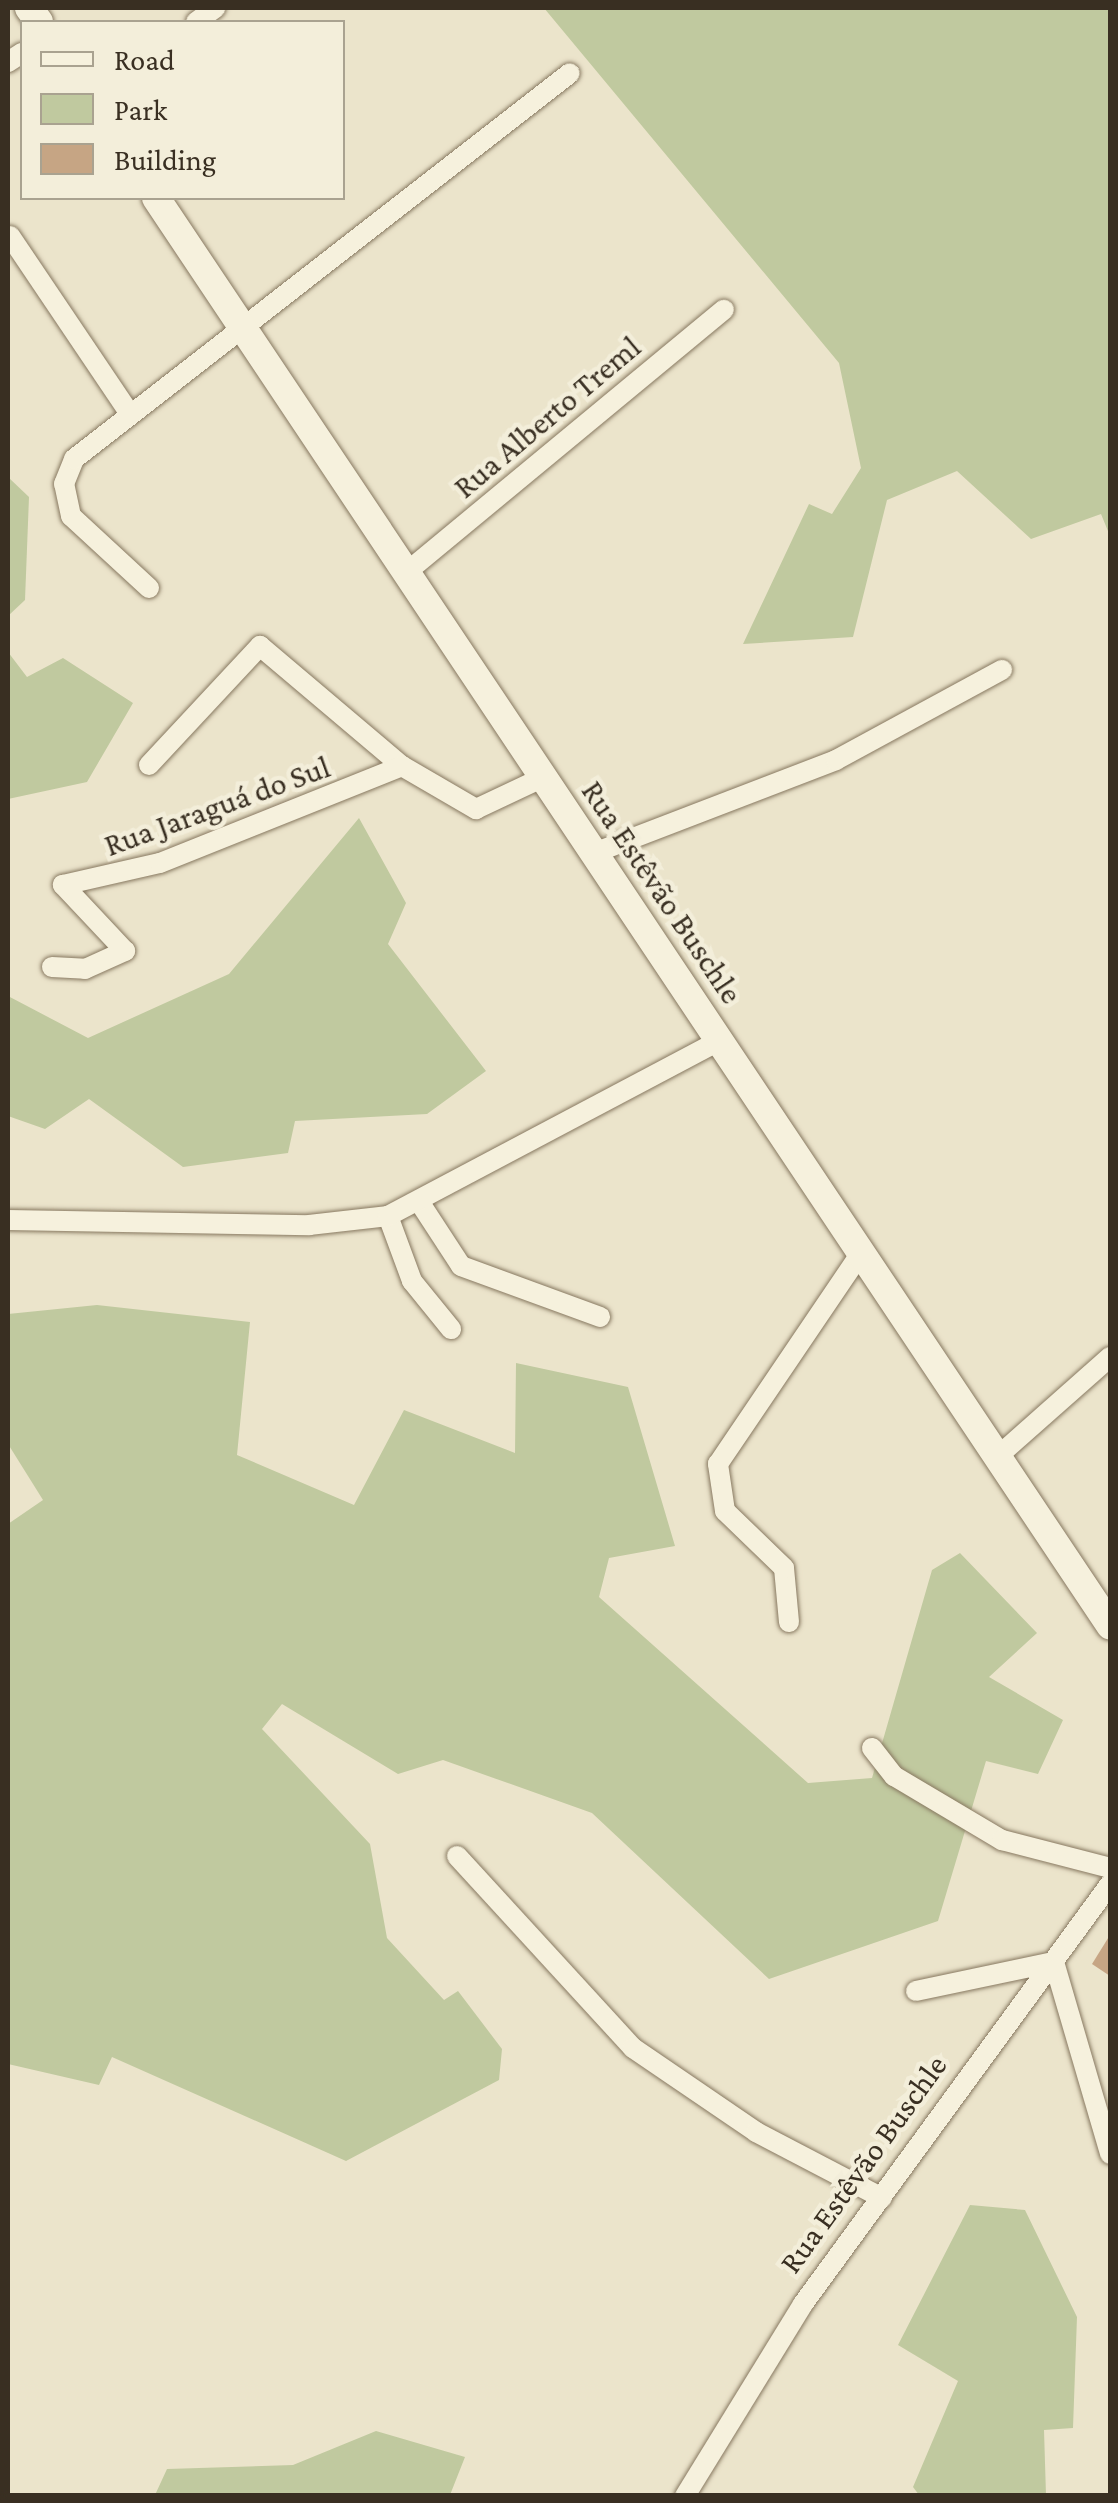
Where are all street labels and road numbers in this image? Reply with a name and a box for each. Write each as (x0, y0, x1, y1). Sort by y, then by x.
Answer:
street label: Rua Alberto Treml (446, 328, 648, 506)
street label: Rua Jaraguá do Sul (99, 747, 335, 865)
street label: Rua Estêvão Buschle (573, 773, 751, 1011)
street label: Rua Estêvão Buschle (771, 2047, 955, 2281)

